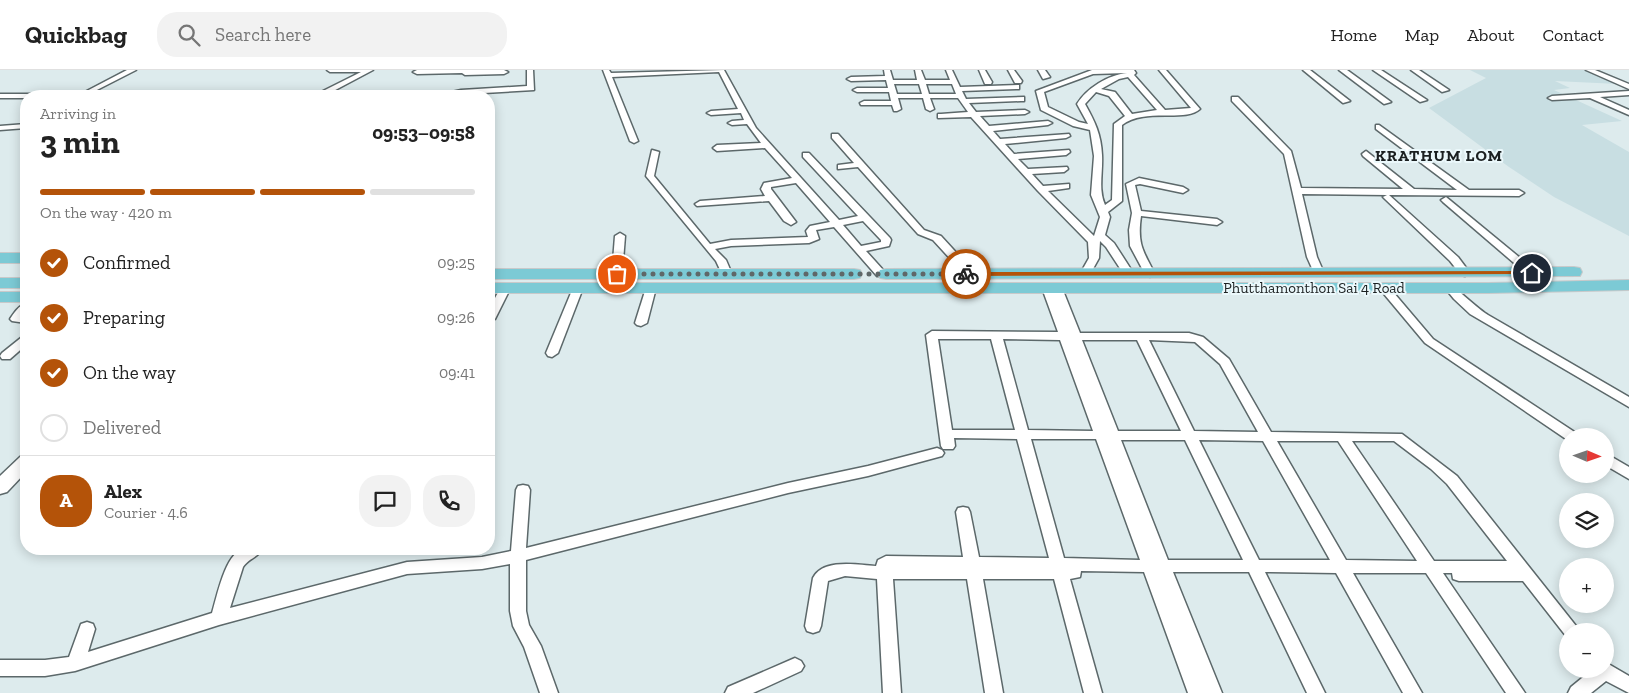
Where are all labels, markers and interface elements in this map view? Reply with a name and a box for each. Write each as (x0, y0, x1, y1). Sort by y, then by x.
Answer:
search box (157, 12, 507, 57)
text: Quickbag (25, 20, 127, 49)
icon: search (175, 21, 203, 49)
text: Search here (215, 23, 311, 46)
text: Home (1330, 24, 1377, 46)
text: Map (1405, 24, 1439, 46)
text: About (1467, 24, 1514, 46)
text: Contact (1542, 24, 1604, 46)
text: Arriving in (40, 104, 116, 123)
text: 09:53–09:58 (372, 121, 475, 144)
text: 3 min (40, 123, 120, 161)
district label: KRATHUM LOM (1375, 146, 1503, 165)
text: On the way · 420 m (40, 203, 172, 222)
icon: check (40, 249, 68, 277)
courier (941, 249, 991, 299)
text: Confirmed (83, 251, 170, 274)
pin (1511, 252, 1553, 294)
text: 09:25 (437, 253, 475, 272)
pin (596, 253, 638, 295)
icon: home (1518, 259, 1546, 287)
icon: bag (603, 260, 631, 288)
icon: bike (952, 260, 980, 288)
street label: Phutthamonthon Sai 4 Road (1223, 279, 1406, 297)
icon: check (40, 304, 68, 332)
text: Preparing (83, 306, 165, 329)
text: 09:26 (437, 308, 475, 327)
icon: check (40, 359, 68, 387)
text: On the way (83, 361, 176, 384)
text: 09:41 (439, 363, 475, 382)
text: Delivered (83, 416, 161, 439)
north arrow (1559, 428, 1614, 482)
map controls (1559, 428, 1614, 678)
button: chat (359, 475, 411, 527)
button: phone (423, 475, 475, 527)
text: Alex (104, 480, 142, 503)
text: A (59, 489, 73, 512)
button: layers (1559, 493, 1614, 548)
text: Courier · 4.6 (104, 503, 188, 522)
button: + (1559, 558, 1614, 613)
button: − (1559, 623, 1614, 678)

